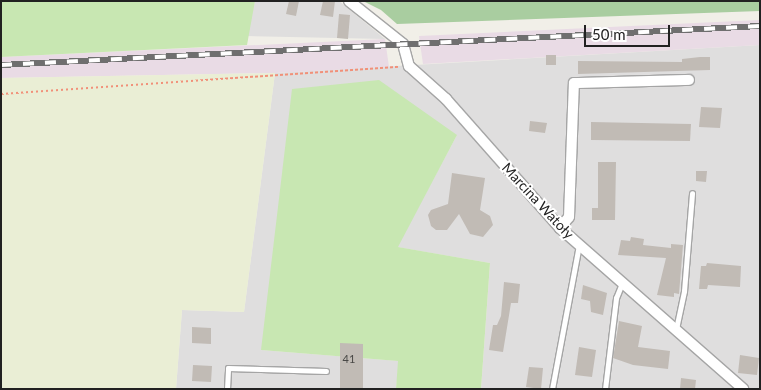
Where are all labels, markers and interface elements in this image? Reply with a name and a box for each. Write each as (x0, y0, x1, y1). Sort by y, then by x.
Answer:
scale bar (586, 15, 672, 47)
text: 50 m (592, 25, 626, 43)
street label: Marcina Watoły (498, 159, 578, 243)
house number: 41 (343, 352, 355, 366)

